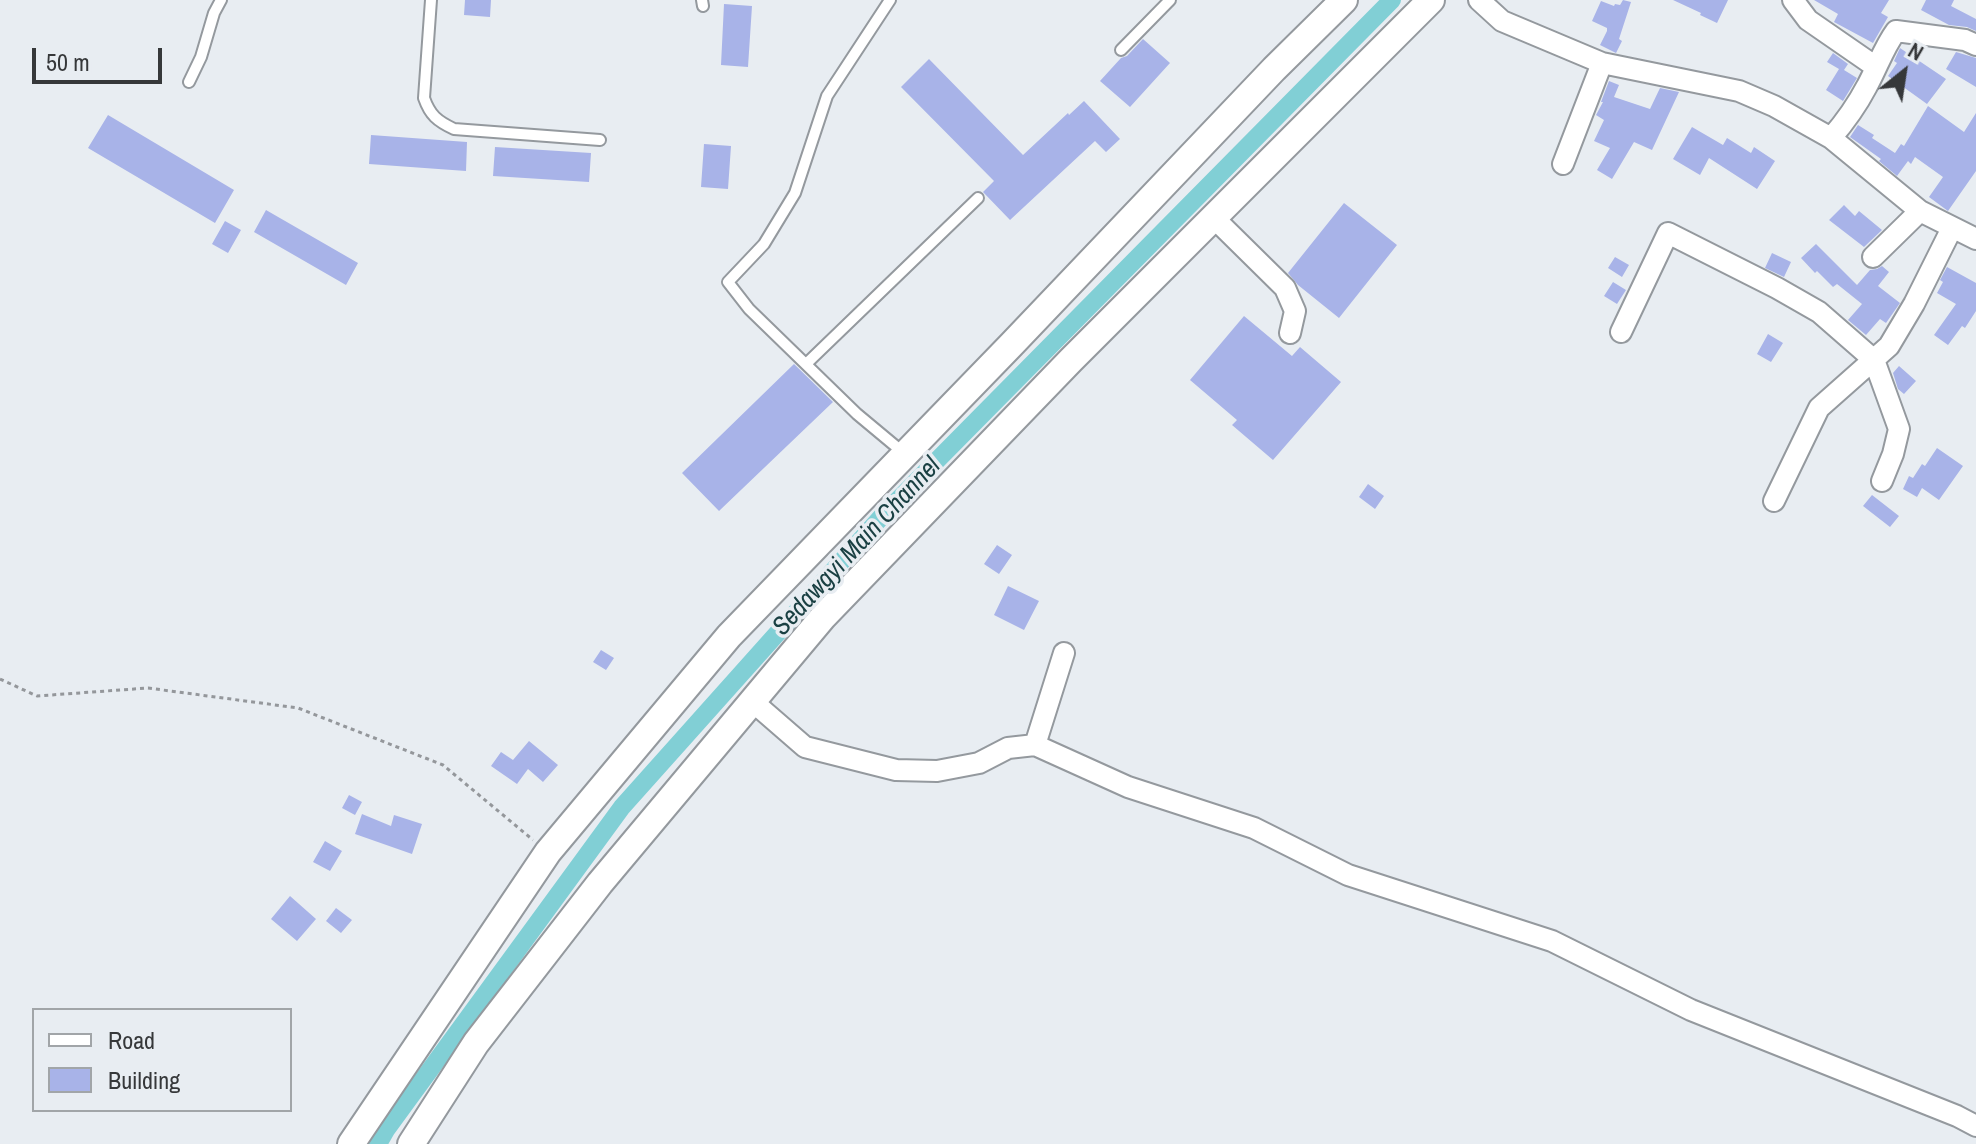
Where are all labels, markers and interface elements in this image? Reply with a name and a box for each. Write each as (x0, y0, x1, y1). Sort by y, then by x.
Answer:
scale bar (36, 32, 166, 82)
north arrow (1864, 32, 1944, 112)
text: N (1903, 35, 1929, 67)
text: 50 m (46, 46, 90, 78)
water label: Sedawgyi Main Channel (766, 451, 948, 643)
legend (32, 1008, 292, 1112)
text: Road (108, 1024, 155, 1056)
text: Building (108, 1064, 180, 1096)

